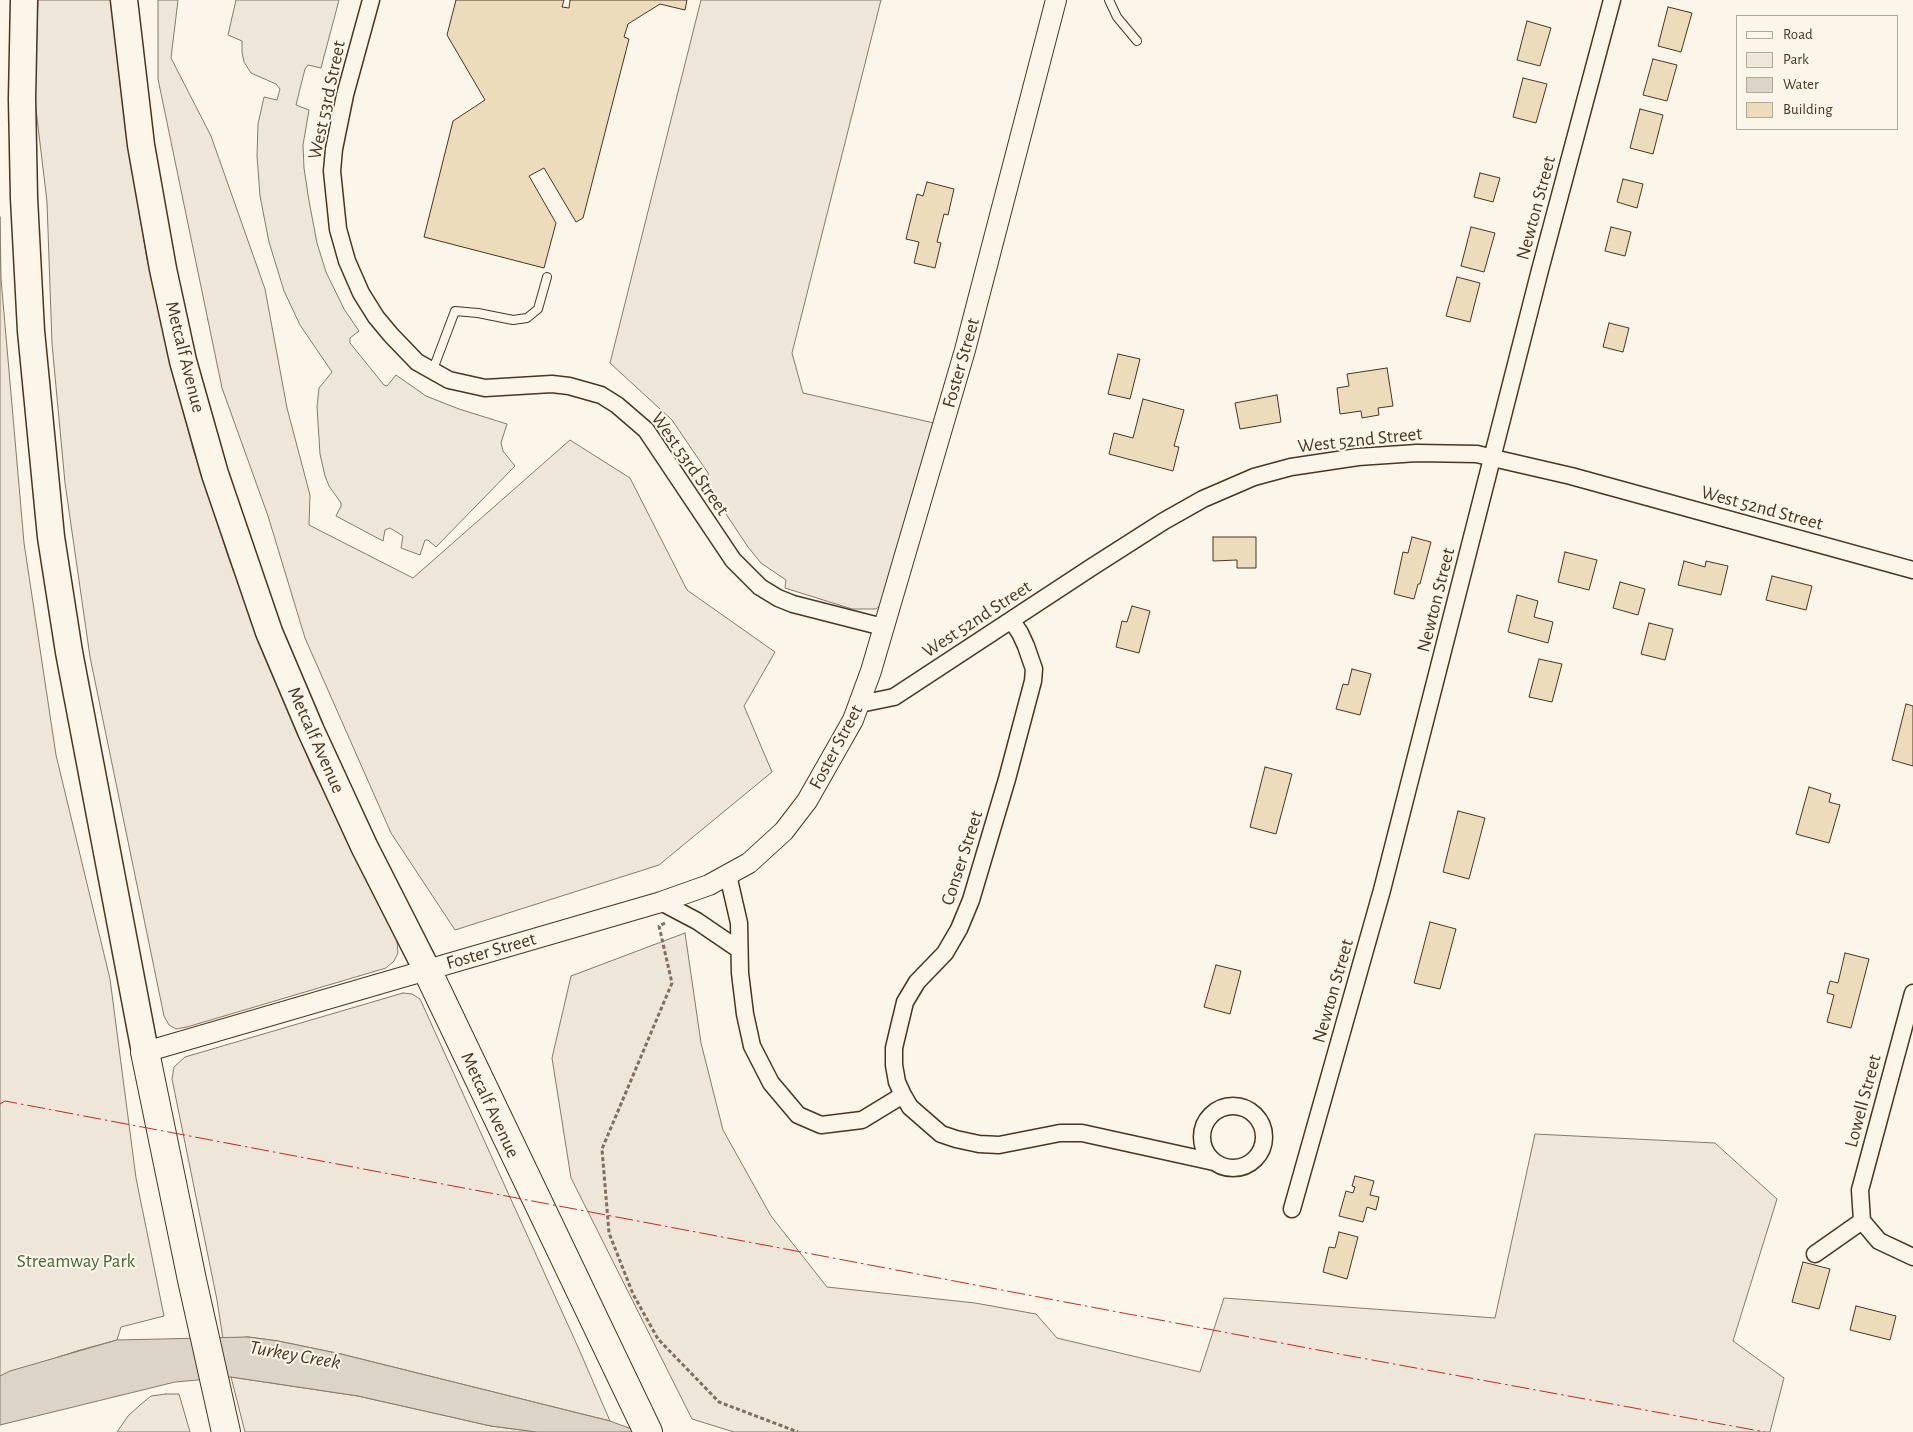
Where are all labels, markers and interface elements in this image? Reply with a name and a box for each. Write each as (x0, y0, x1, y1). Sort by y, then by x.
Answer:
legend (1736, 15, 1898, 130)
text: Road (1783, 27, 1813, 42)
street label: West 53rd Street (303, 39, 351, 161)
text: Park (1783, 52, 1809, 67)
text: Water (1783, 77, 1819, 92)
text: Building (1783, 102, 1833, 117)
street label: Newton Street (1511, 153, 1561, 263)
street label: Metcalf Avenue (160, 299, 210, 415)
street label: Foster Street (937, 315, 985, 411)
street label: West 53rd Street (646, 408, 734, 520)
street label: West 52nd Street (1297, 422, 1423, 458)
street label: West 52nd Street (1699, 481, 1825, 535)
street label: Newton Street (1412, 545, 1460, 655)
street label: West 52nd Street (918, 575, 1036, 663)
street label: Metcalf Avenue (282, 683, 350, 797)
street label: Foster Street (804, 701, 868, 793)
street label: Conser Street (936, 808, 988, 908)
street label: Foster Street (443, 927, 539, 975)
street label: Newton Street (1307, 937, 1359, 1045)
street label: Metcalf Avenue (456, 1049, 524, 1161)
street label: Lowell Street (1840, 1052, 1886, 1150)
park label: Streamway Park (17, 1250, 135, 1272)
water label: Turkey Creek (248, 1335, 342, 1375)

